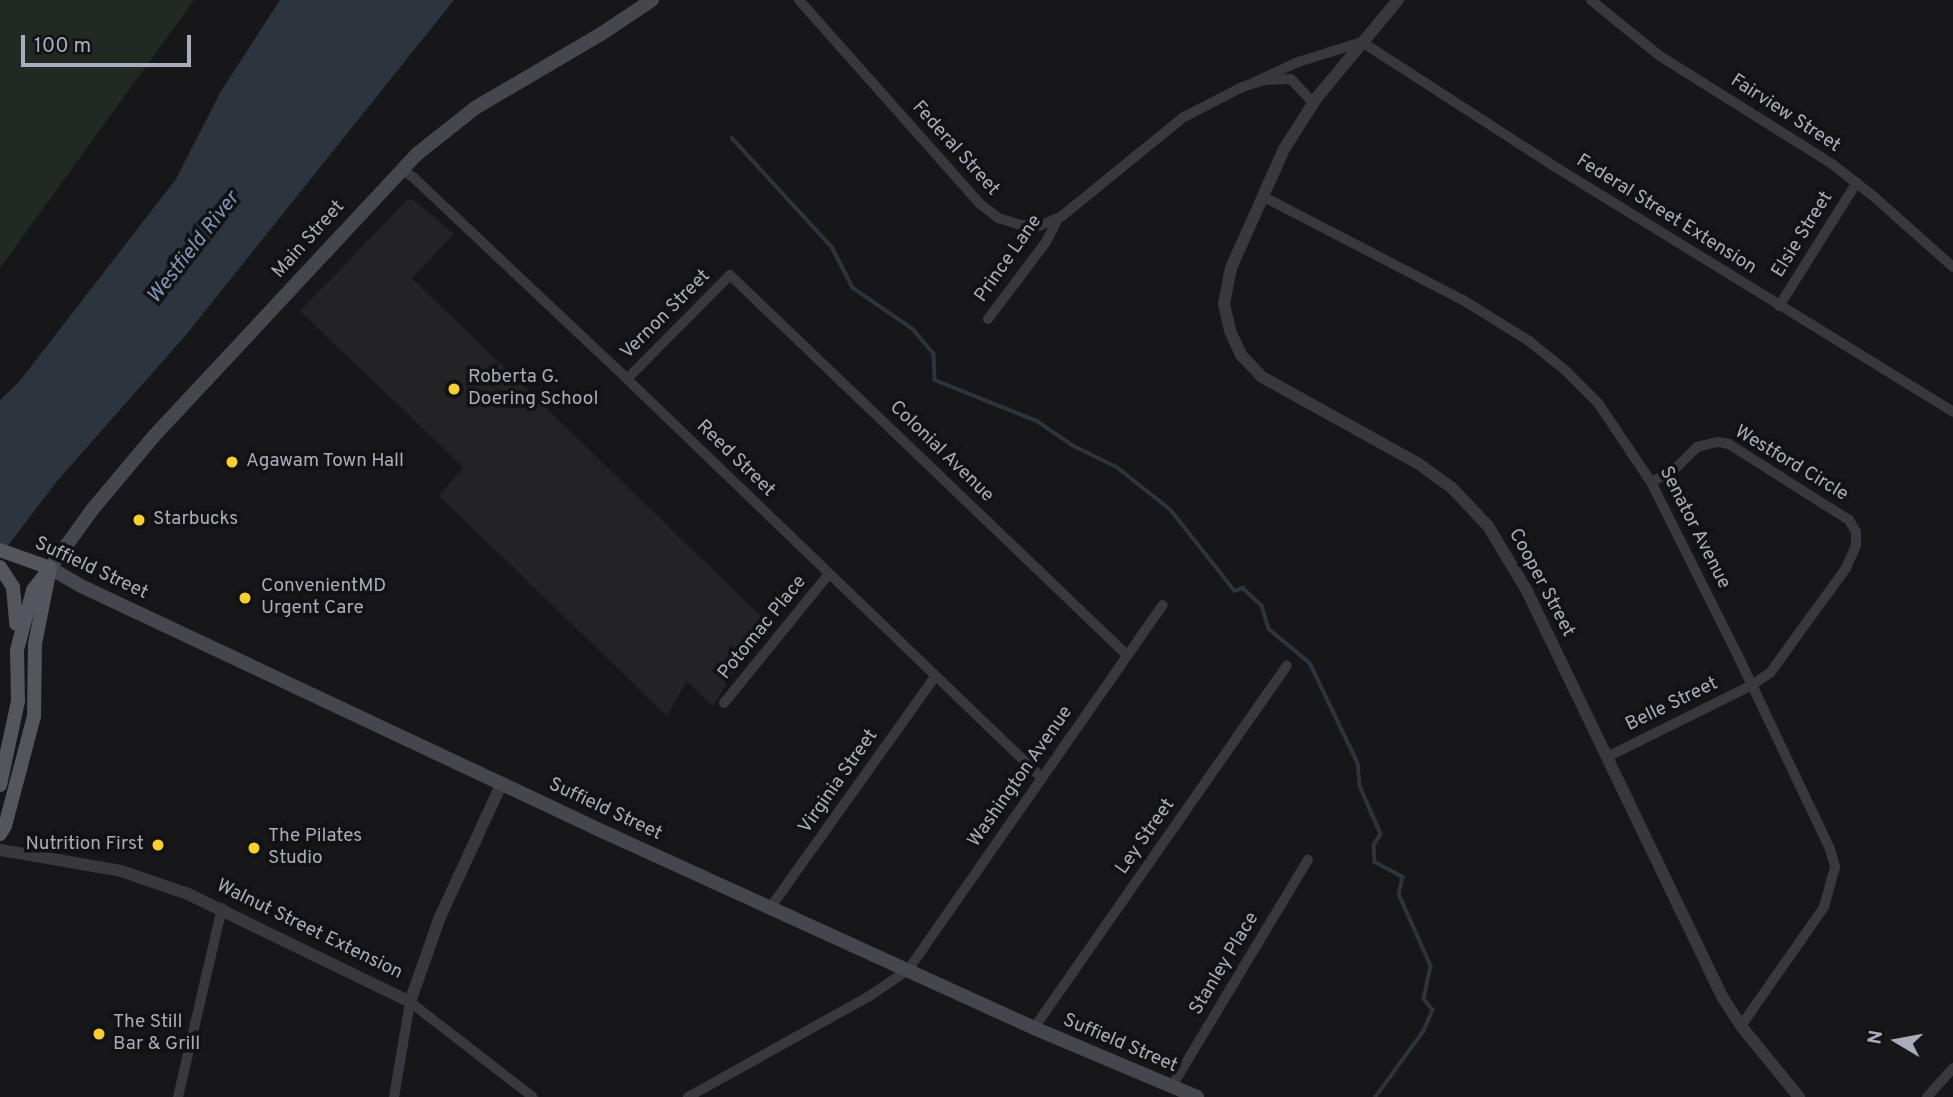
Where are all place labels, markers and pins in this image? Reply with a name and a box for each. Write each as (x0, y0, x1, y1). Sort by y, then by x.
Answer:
place label: Roberta G. Doering School (468, 367, 598, 411)
marker: Roberta G. Doering School (446, 381, 462, 397)
place label: Agawam Town Hall (246, 451, 405, 473)
marker: Agawam Town Hall (224, 454, 240, 470)
place label: Starbucks (153, 509, 238, 531)
marker: Starbucks (131, 512, 147, 528)
place label: ConvenientMD Urgent Care (261, 576, 386, 620)
marker: ConvenientMD Urgent Care (235, 588, 255, 608)
place label: The Pilates Studio (268, 826, 362, 870)
place label: Nutrition First (25, 834, 144, 856)
marker: Nutrition First (150, 837, 166, 853)
marker: The Pilates Studio (246, 840, 262, 856)
place label: The Still Bar & Grill (113, 1012, 200, 1056)
marker: The Still Bar & Grill (91, 1026, 107, 1042)

